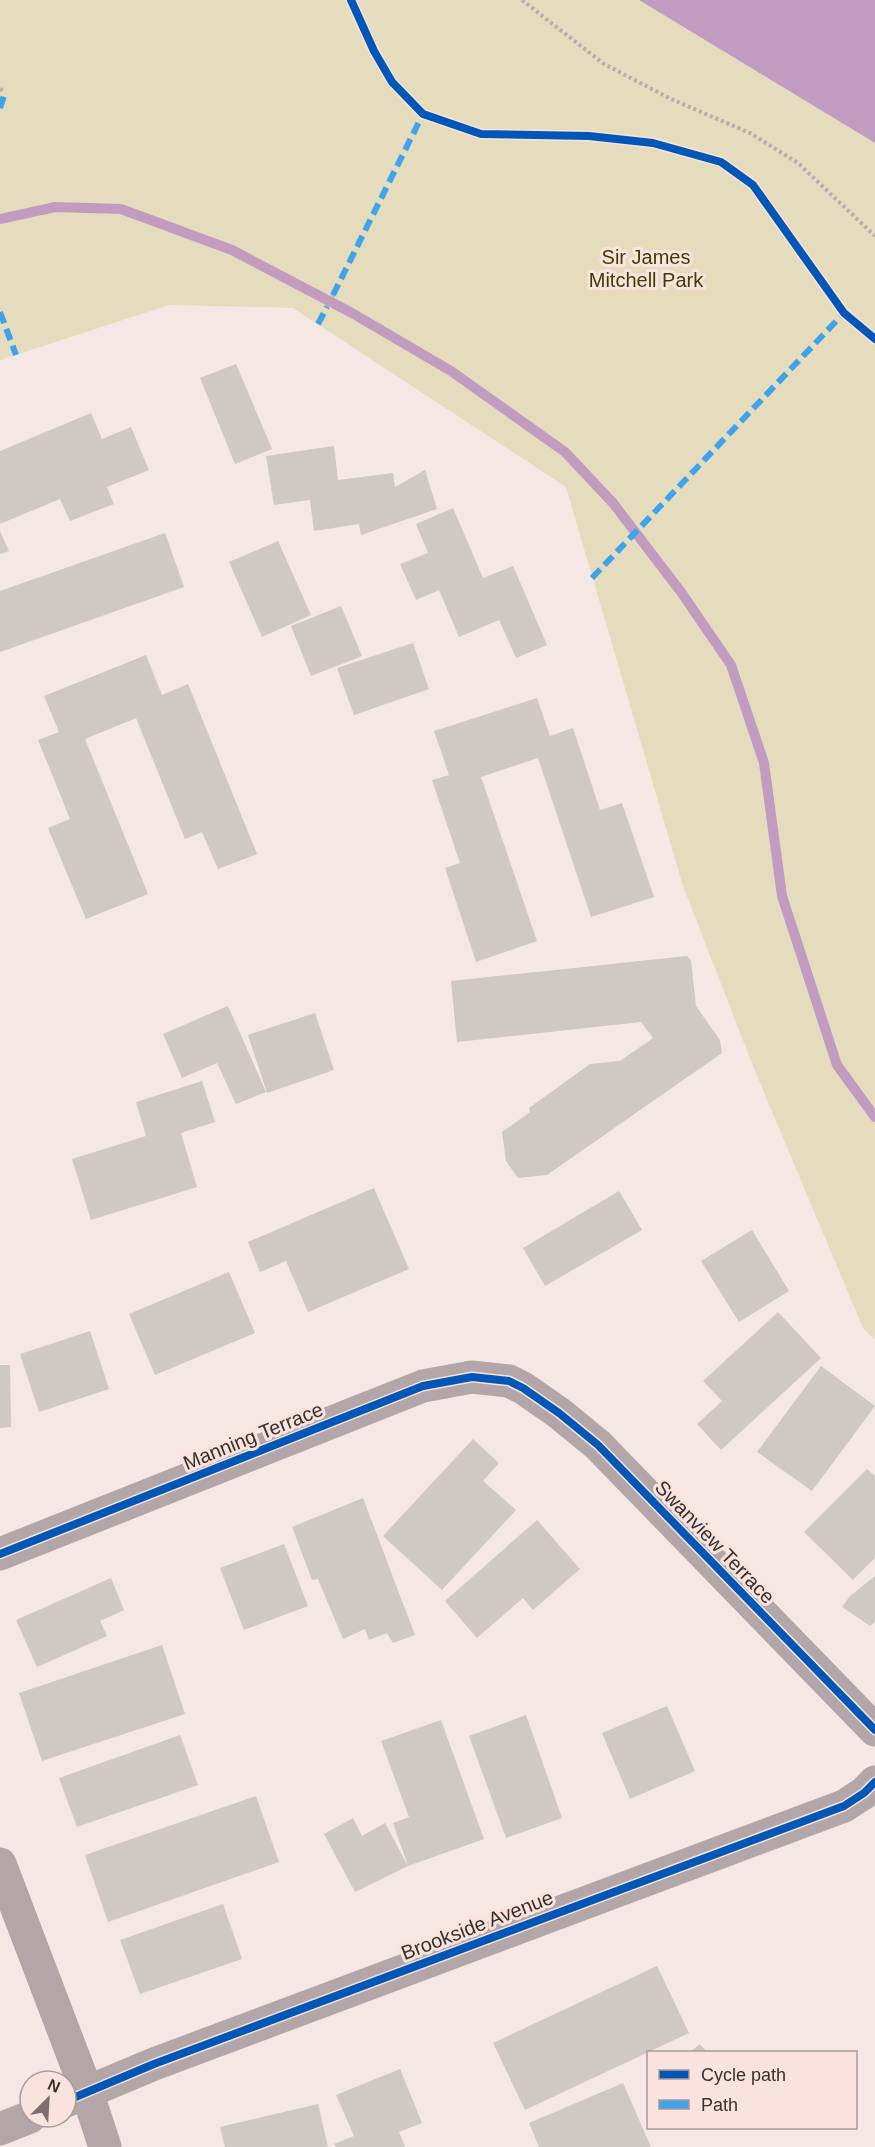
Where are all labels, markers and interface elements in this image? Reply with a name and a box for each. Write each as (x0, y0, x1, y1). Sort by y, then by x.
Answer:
park label: Sir James Mitchell Park (589, 246, 704, 291)
street label: Manning Terrace (180, 1398, 326, 1474)
street label: Swanview Terrace (651, 1476, 779, 1608)
street label: Brookside Avenue (398, 1886, 556, 1964)
legend (647, 2051, 857, 2129)
text: Cycle path (701, 2065, 786, 2085)
north arrow (18, 2069, 78, 2129)
text: N (45, 2076, 63, 2096)
text: Path (701, 2095, 738, 2115)

